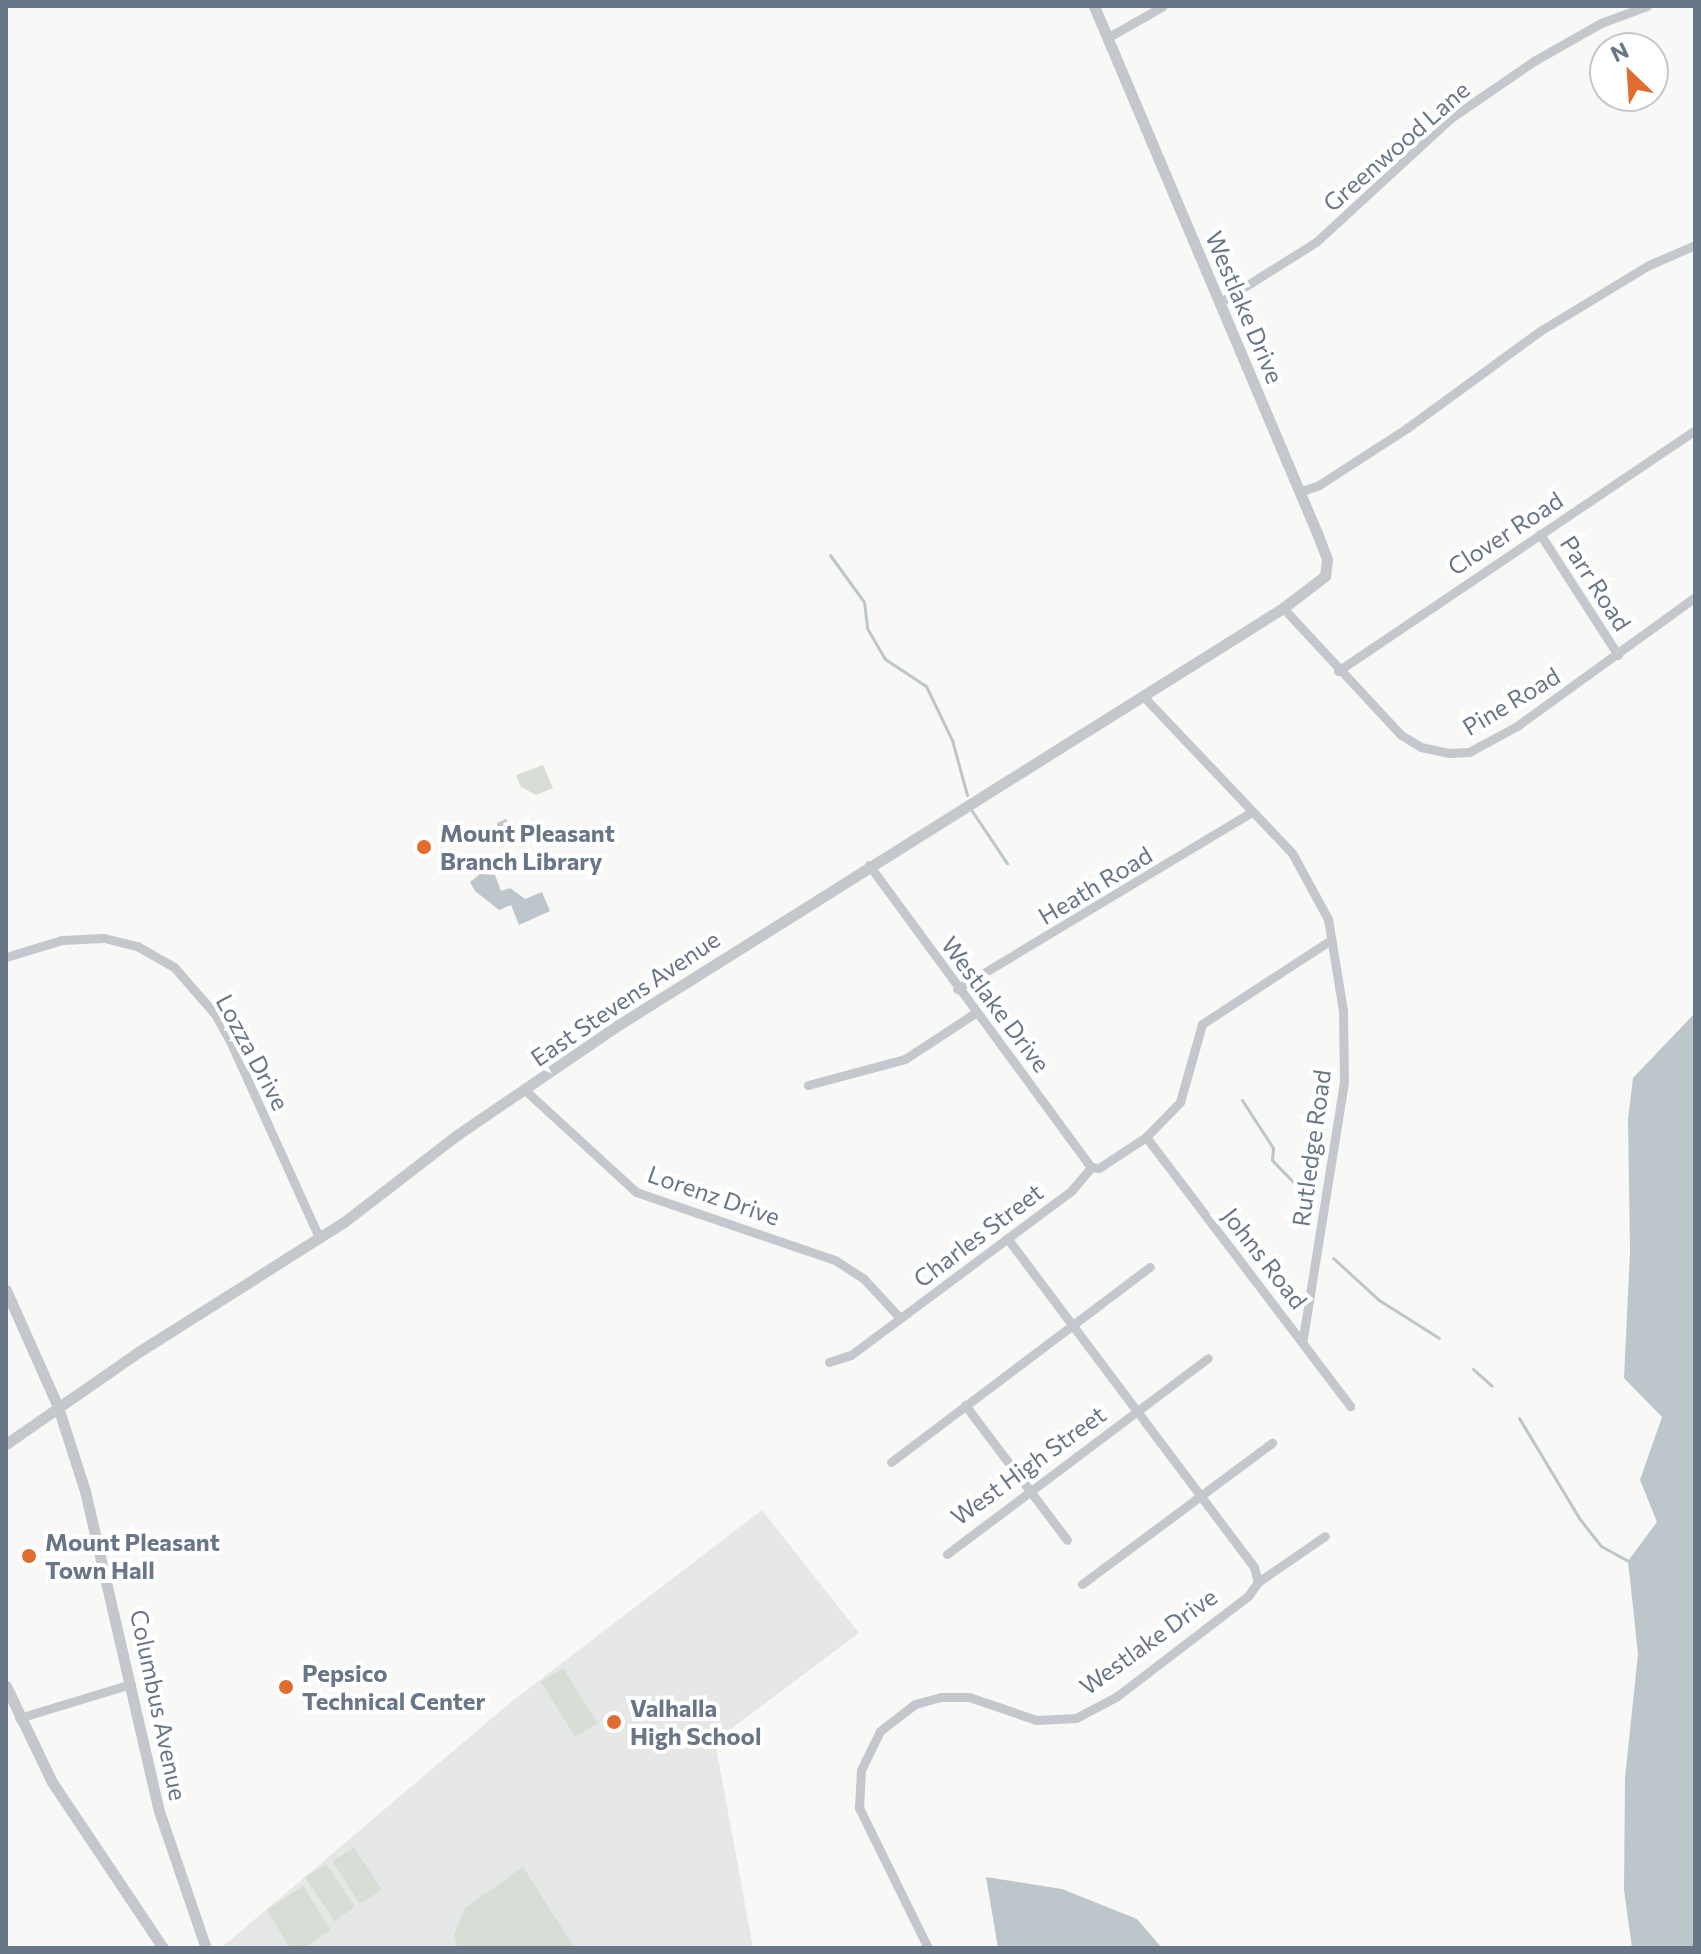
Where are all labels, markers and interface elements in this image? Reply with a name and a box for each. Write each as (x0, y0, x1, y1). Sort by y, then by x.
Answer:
north arrow (1589, 32, 1669, 112)
text: N (1606, 36, 1633, 67)
street label: Greenwood Lane (1317, 75, 1475, 217)
street label: Westlake Drive (1200, 227, 1290, 387)
street label: Clover Road (1442, 485, 1568, 581)
street label: Parr Road (1555, 530, 1637, 636)
street label: Pine Road (1457, 661, 1565, 741)
place label: Mount Pleasant Branch Library (440, 819, 615, 875)
marker: Mount Pleasant Branch Library (415, 838, 433, 856)
street label: Heath Road (1033, 840, 1157, 930)
street label: East Stevens Avenue (525, 924, 725, 1072)
street label: Westlake Drive (936, 930, 1056, 1078)
street label: Lozza Drive (210, 989, 296, 1115)
street label: Rutledge Road (1286, 1068, 1336, 1228)
street label: Lorenz Drive (644, 1159, 784, 1231)
street label: Charles Street (908, 1177, 1048, 1293)
street label: Johns Road (1217, 1202, 1313, 1314)
street label: West High Street (945, 1399, 1111, 1531)
place label: Mount Pleasant Town Hall (45, 1528, 220, 1584)
marker: Mount Pleasant Town Hall (20, 1547, 38, 1565)
street label: Westlake Drive (1074, 1582, 1222, 1700)
street label: Columbus Avenue (125, 1607, 193, 1803)
place label: Pepsico Technical Center (302, 1659, 485, 1715)
marker: Pepsico Technical Center (277, 1678, 295, 1696)
place label: Valhalla High School (630, 1694, 761, 1750)
marker: Valhalla High School (605, 1713, 623, 1731)

